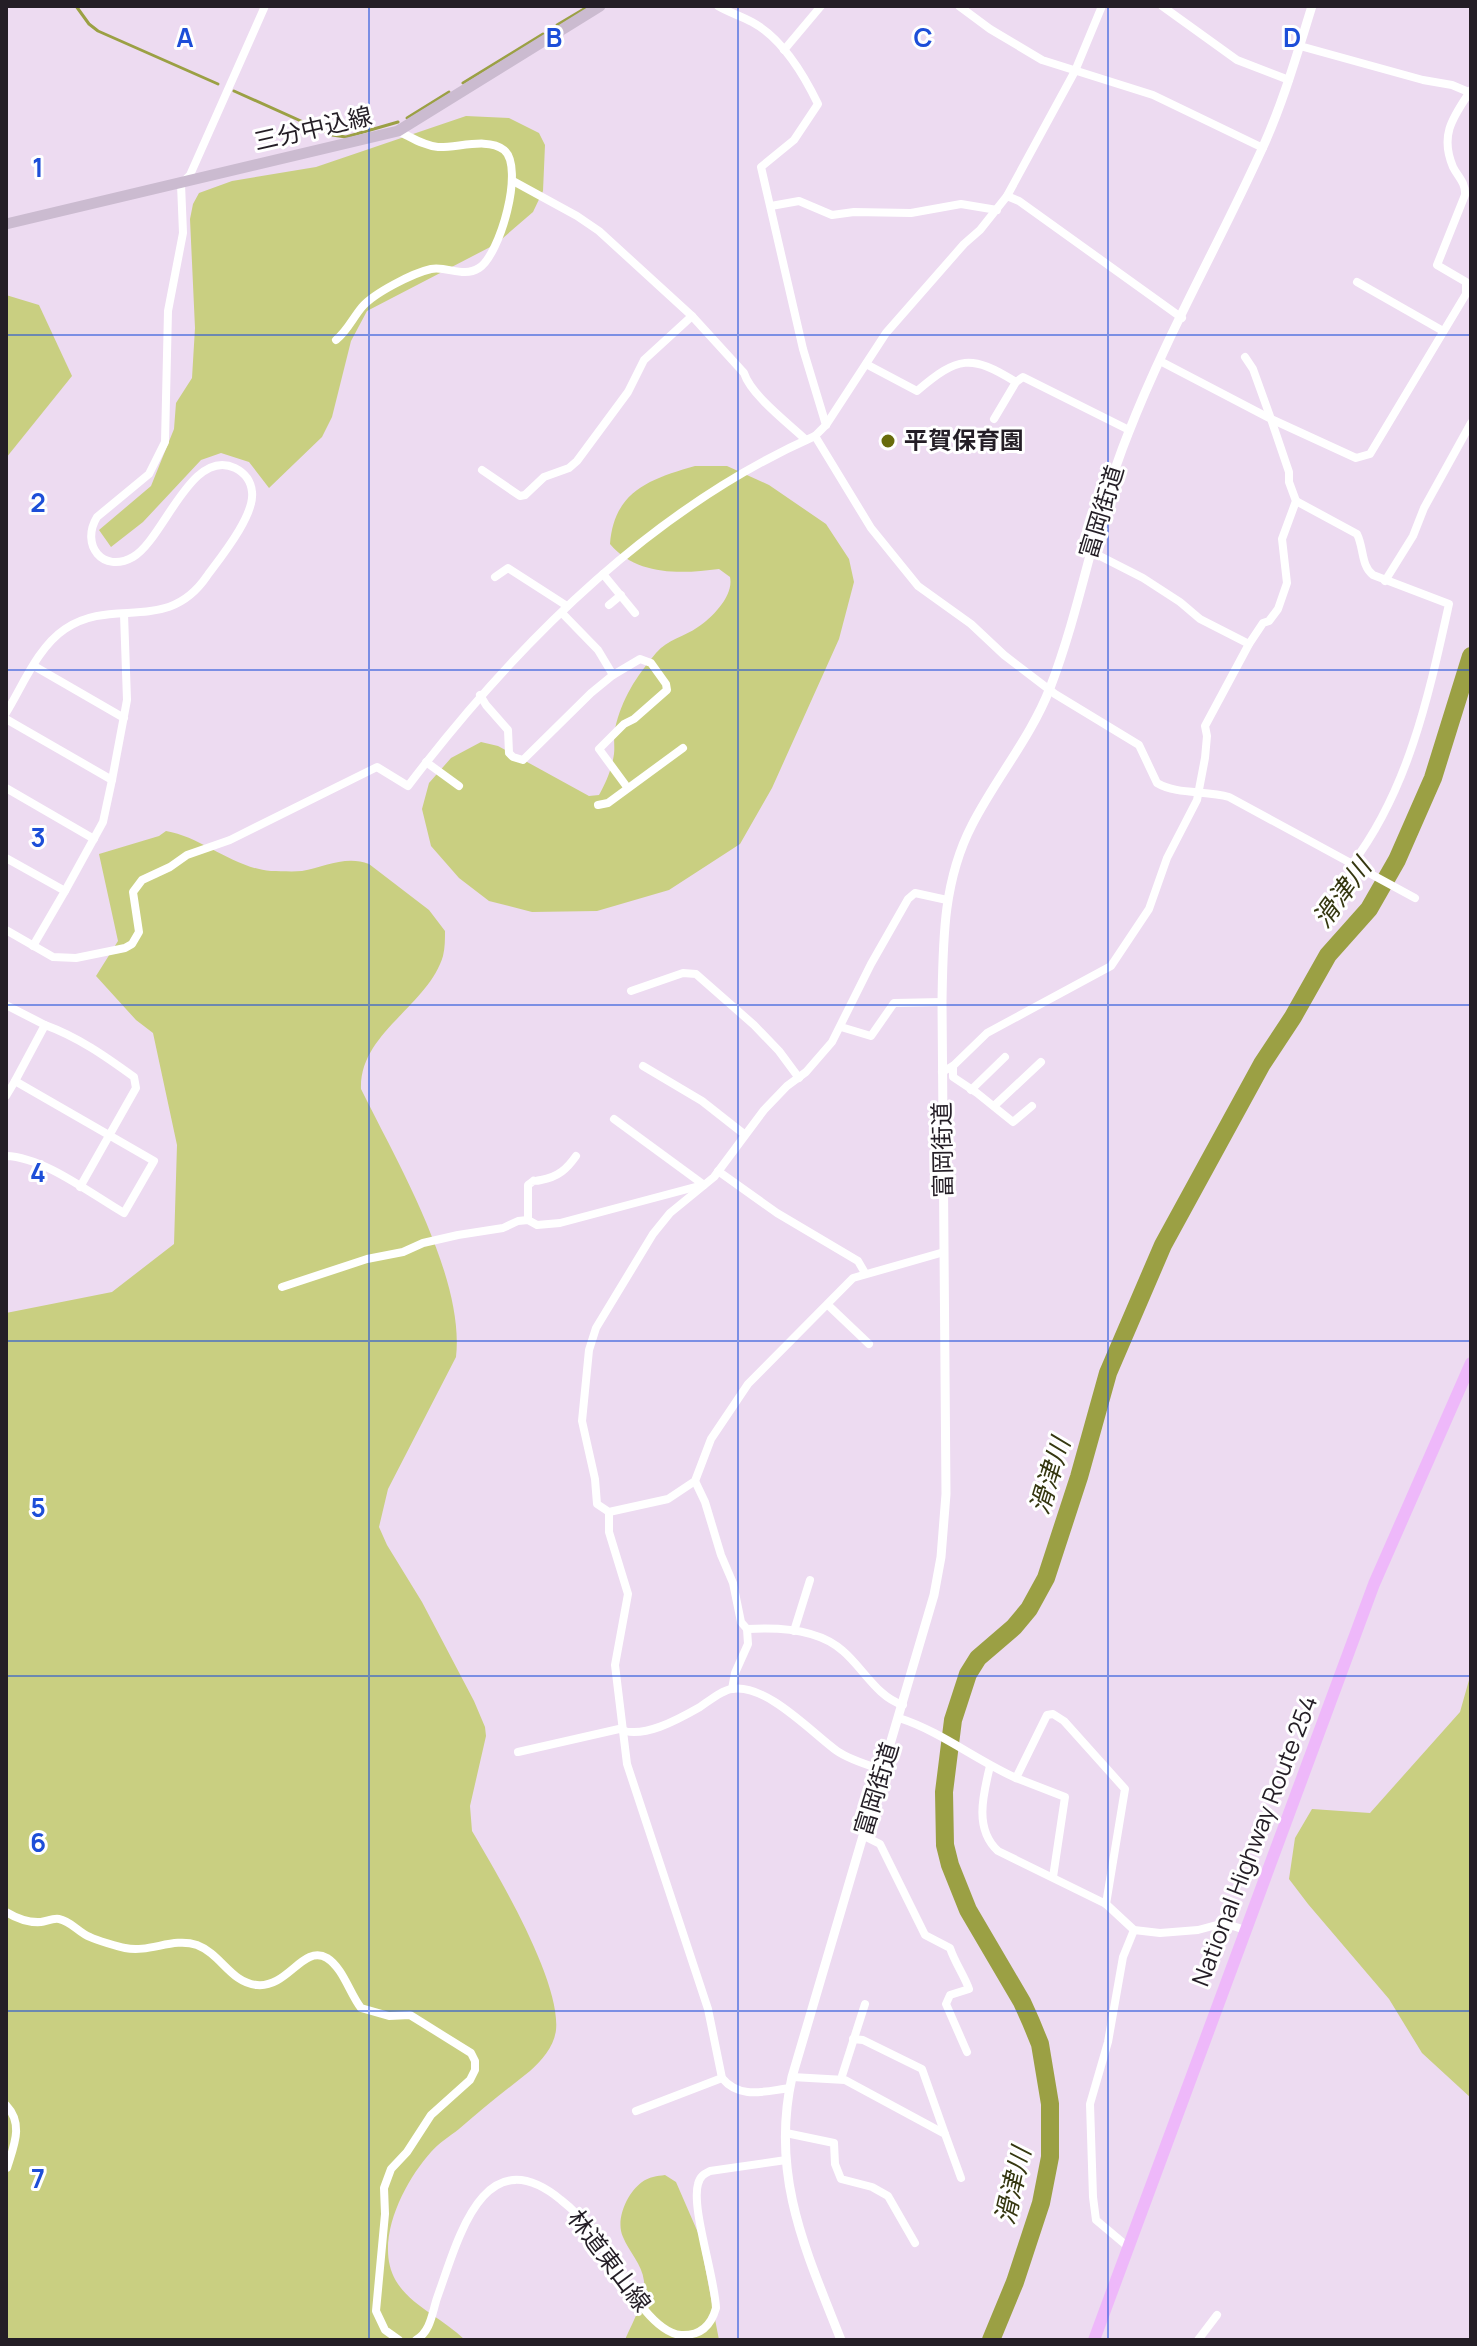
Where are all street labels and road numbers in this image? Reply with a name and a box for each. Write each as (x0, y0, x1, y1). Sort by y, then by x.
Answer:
street label: 三分中込線 (250, 98, 375, 157)
street label: 富岡街道 (1071, 461, 1130, 562)
street label: 富岡街道 (924, 1102, 959, 1198)
street label: National Highway Route 254 (1183, 1690, 1324, 1990)
street label: 富岡街道 (846, 1738, 905, 1839)
street label: 林道東山線 (561, 2202, 659, 2318)

